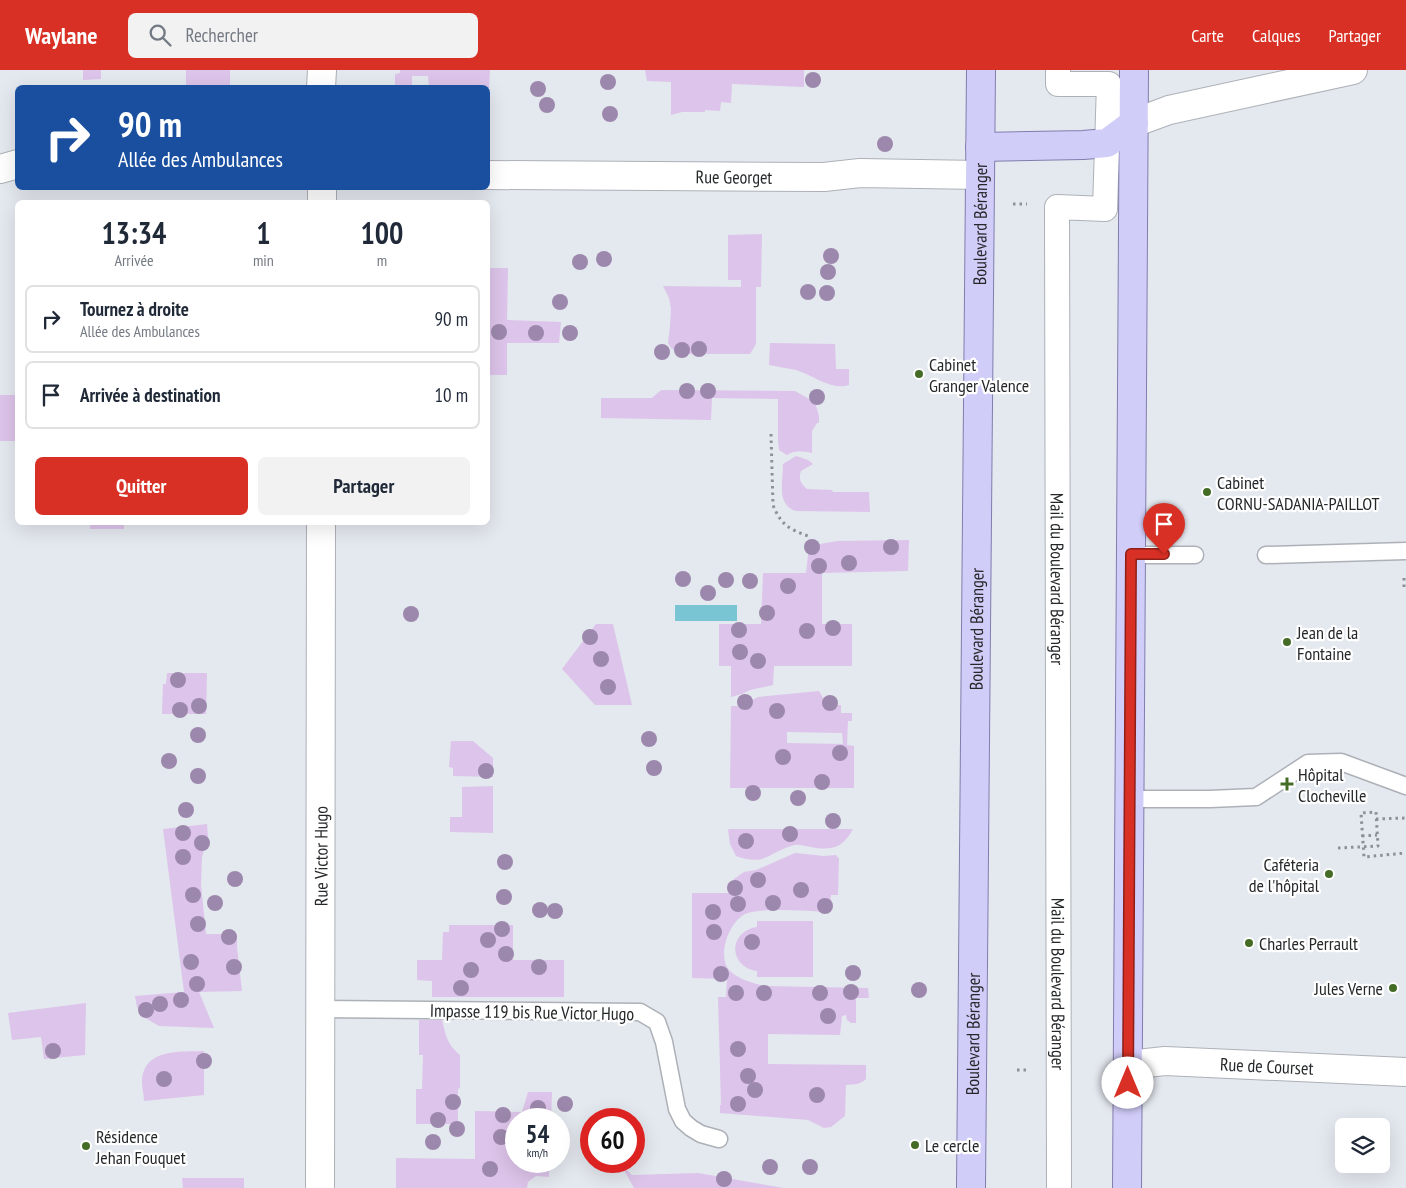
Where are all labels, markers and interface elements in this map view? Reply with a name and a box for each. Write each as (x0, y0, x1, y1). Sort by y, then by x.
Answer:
search box (128, 13, 478, 58)
text: Waylane (25, 20, 98, 51)
icon: search (146, 21, 174, 49)
text: Rechercher (186, 23, 258, 47)
text: Carte (1191, 24, 1224, 47)
text: Calques (1252, 24, 1301, 47)
text: Partager (1329, 24, 1381, 47)
text: 90 m (118, 101, 182, 147)
icon: right (35, 105, 100, 170)
text: Allée des Ambulances (118, 145, 283, 173)
street label: Boulevard Béranger (968, 163, 992, 285)
street label: Rue Georget (696, 165, 772, 188)
text: 13:34 (102, 213, 166, 252)
text: 1 (256, 213, 271, 252)
text: 100 (360, 213, 403, 252)
text: Arrivée (114, 250, 154, 270)
text: min (253, 250, 274, 270)
text: m (377, 250, 387, 270)
text: Tournez à droite (80, 297, 189, 321)
icon: right (37, 305, 65, 333)
text: 90 m (435, 307, 468, 331)
text: Allée des Ambulances (80, 321, 200, 341)
place label: Cabinet Granger Valence (929, 353, 1029, 397)
marker: Cabinet Granger Valence (913, 368, 925, 380)
icon: arrive (37, 381, 65, 409)
text: Arrivée à destination (80, 383, 221, 407)
text: 10 m (435, 383, 468, 407)
button: Quitter (35, 457, 248, 515)
button: Partager (258, 457, 470, 515)
place label: Cabinet CORNU-SADANIA-PAILLOT (1217, 471, 1380, 515)
marker: Cabinet CORNU-SADANIA-PAILLOT (1201, 486, 1213, 498)
street label: Mail du Boulevard Béranger (1046, 493, 1069, 665)
pin (1143, 503, 1185, 554)
icon: arrive (1150, 510, 1178, 538)
street label: Boulevard Béranger (964, 568, 988, 690)
place label: Jean de la Fontaine (1296, 621, 1358, 665)
marker: Jean de la Fontaine (1281, 636, 1293, 648)
place label: Hôpital Clocheville (1298, 763, 1366, 807)
marker: Hôpital Clocheville (1280, 777, 1294, 791)
street label: Rue Victor Hugo (309, 806, 332, 906)
place label: Caféteria de l'hôpital (1249, 853, 1320, 897)
marker: Caféteria de l'hôpital (1323, 868, 1335, 880)
street label: Mail du Boulevard Béranger (1047, 898, 1070, 1070)
place label: Charles Perrault (1259, 932, 1358, 955)
marker: Charles Perrault (1243, 937, 1255, 949)
street label: Boulevard Béranger (960, 973, 984, 1095)
place label: Jules Verne (1314, 977, 1383, 1000)
marker: Jules Verne (1387, 982, 1399, 994)
street label: Impasse 119 bis Rue Victor Hugo (430, 999, 635, 1025)
street label: Rue de Courset (1219, 1052, 1314, 1079)
position arrow (1101, 1056, 1153, 1108)
speed limit sign: 60 (580, 1108, 645, 1173)
text: 54 (526, 1118, 549, 1150)
map controls (1335, 1118, 1390, 1173)
button: layers (1335, 1118, 1390, 1173)
place label: Résidence Jehan Fouquet (95, 1125, 186, 1169)
place label: Le cercle (925, 1134, 979, 1157)
marker: Le cercle (909, 1139, 921, 1151)
marker: Résidence Jehan Fouquet (80, 1140, 92, 1152)
text: km/h (527, 1145, 548, 1160)

